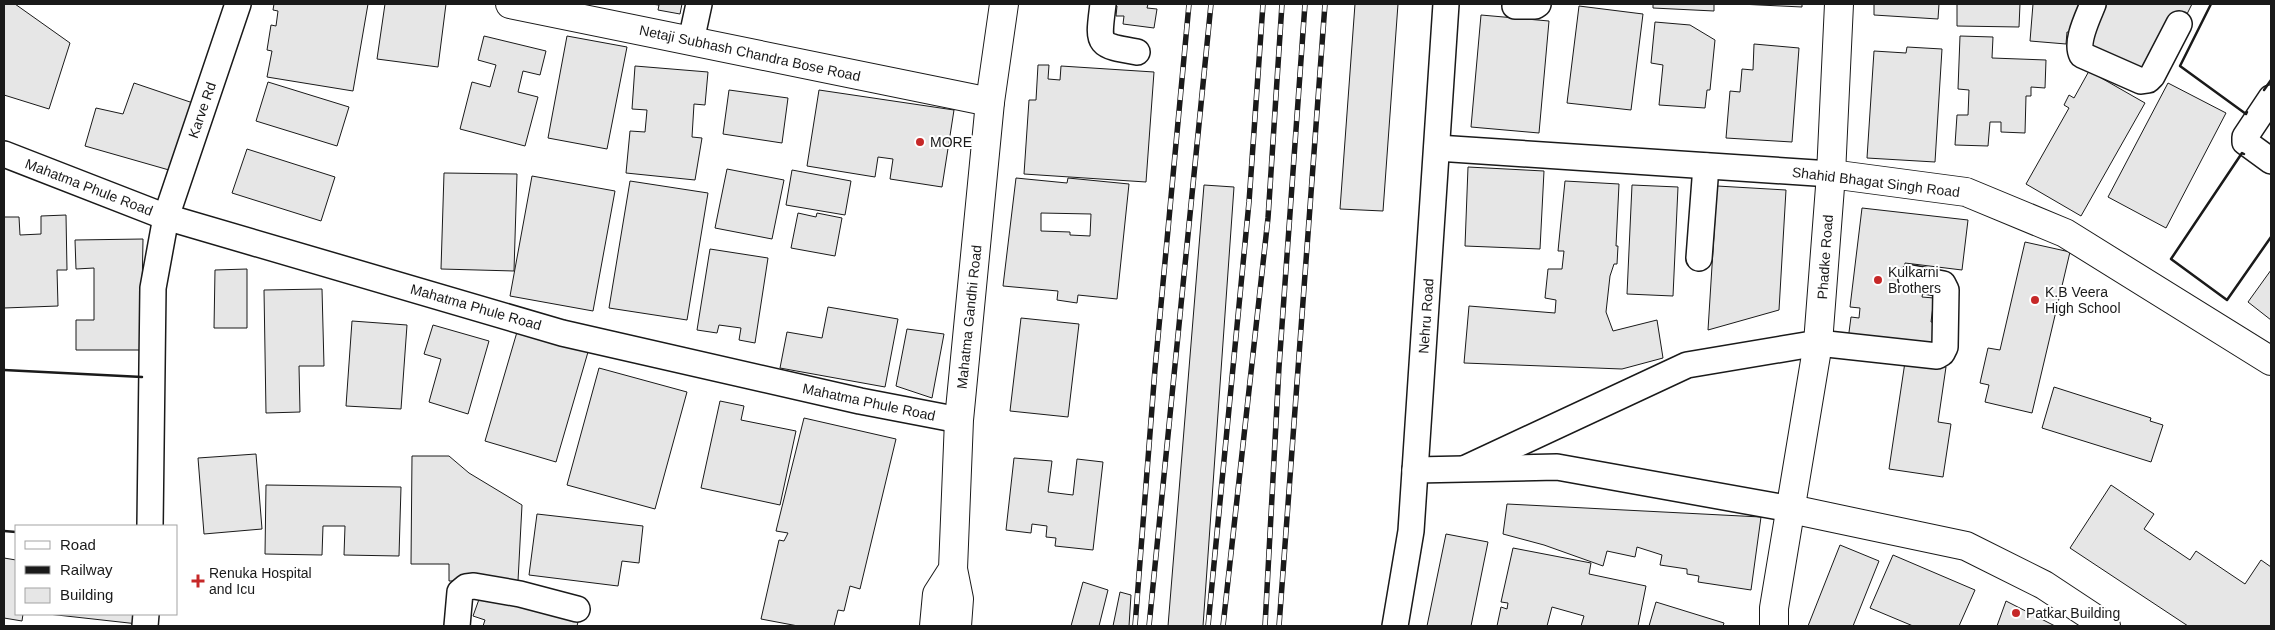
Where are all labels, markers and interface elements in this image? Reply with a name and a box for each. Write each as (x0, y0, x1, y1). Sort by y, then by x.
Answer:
street label: Netaji Subhash Chandra Bose Road (638, 22, 862, 84)
street label: Karve Rd (185, 80, 219, 140)
place label: MORE (930, 134, 972, 150)
marker: MORE (914, 136, 926, 148)
street label: Mahatma Phule Road (23, 155, 155, 219)
street label: Shahid Bhagat Singh Road (1791, 164, 1961, 200)
street label: Phadke Road (1814, 214, 1836, 300)
street label: Mahatma Gandhi Road (953, 244, 985, 390)
place label: Kulkarni Brothers (1888, 264, 1941, 296)
marker: Kulkarni Brothers (1872, 274, 1884, 286)
street label: Nehru Road (1415, 278, 1437, 354)
street label: Mahatma Phule Road (409, 281, 543, 333)
place label: K.B Veera High School (2045, 284, 2121, 316)
marker: K.B Veera High School (2029, 294, 2041, 306)
street label: Mahatma Phule Road (801, 380, 937, 424)
legend (15, 525, 178, 615)
text: Road (60, 536, 96, 553)
text: Railway (60, 561, 113, 578)
place label: Renuka Hospital and Icu (209, 565, 312, 597)
marker: Renuka Hospital and Icu (191, 574, 205, 588)
text: Building (60, 586, 113, 603)
place label: Patkar Building (2026, 605, 2120, 621)
marker: Patkar Building (2010, 607, 2022, 619)

